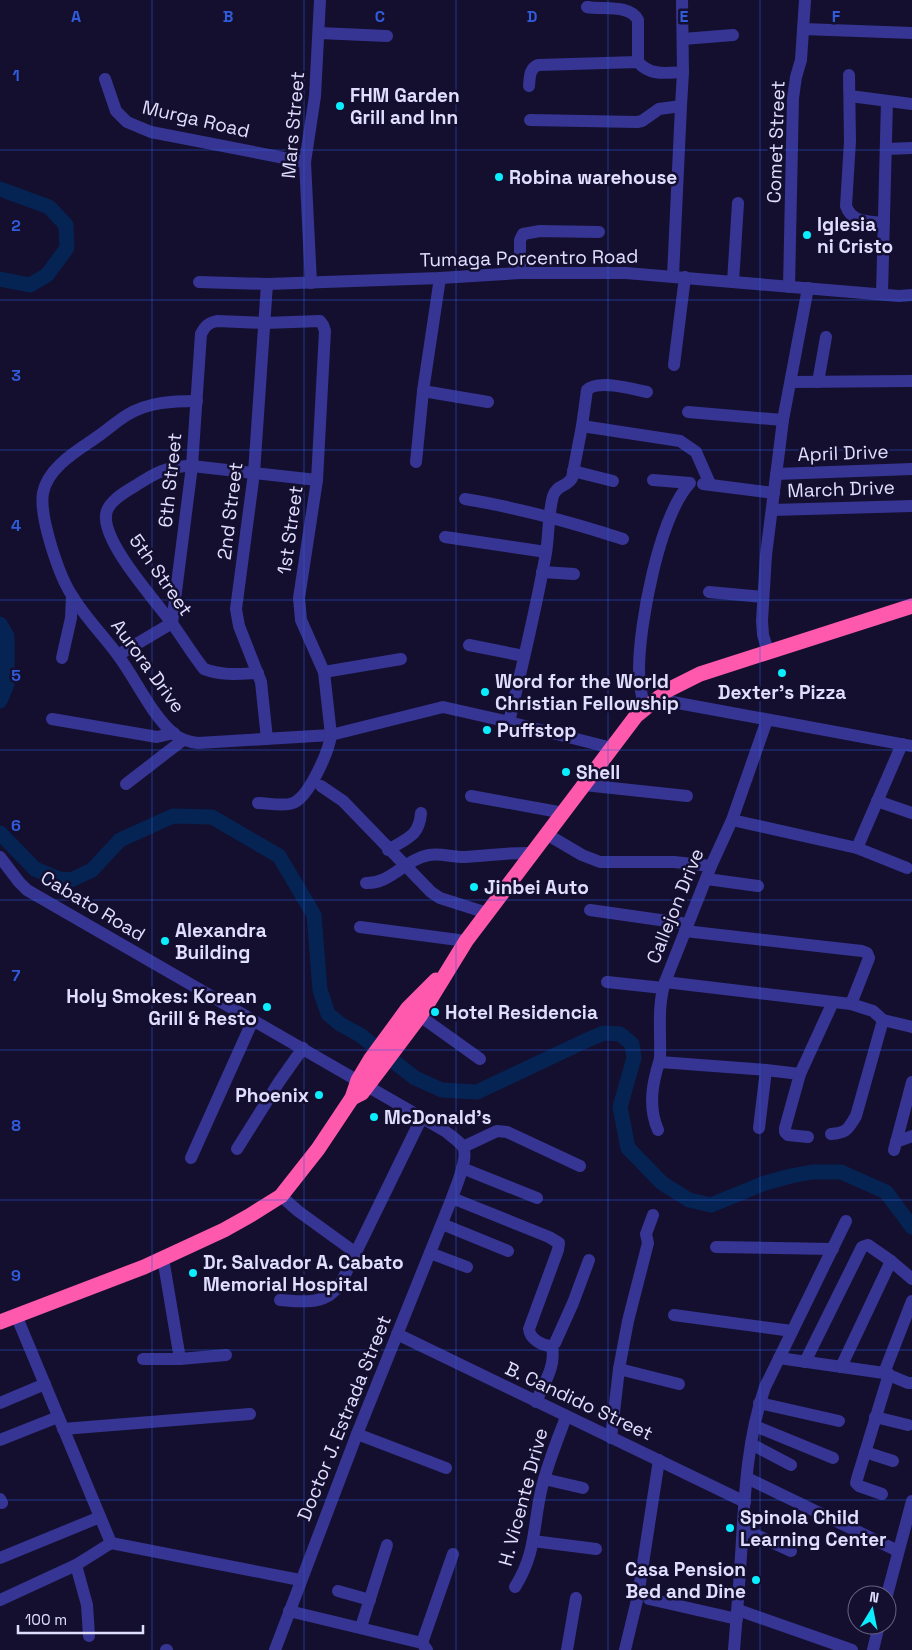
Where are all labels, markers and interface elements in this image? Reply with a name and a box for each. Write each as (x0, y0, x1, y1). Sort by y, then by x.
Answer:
text: A (71, 6, 81, 27)
text: B (223, 6, 233, 27)
text: C (375, 6, 385, 27)
text: D (527, 6, 537, 27)
text: E (680, 6, 689, 27)
text: F (832, 6, 841, 27)
text: 1 (12, 65, 20, 86)
street label: Mars Street (276, 70, 310, 180)
street label: Comet Street (761, 80, 791, 204)
place label: FHM Garden Grill and Inn (350, 83, 460, 130)
street label: Murga Road (140, 95, 252, 143)
marker: FHM Garden Grill and Inn (334, 100, 346, 112)
place label: Robina warehouse (509, 165, 677, 190)
marker: Robina warehouse (493, 171, 505, 183)
place label: Iglesia ni Cristo (817, 212, 893, 259)
text: 2 (11, 215, 21, 236)
marker: Iglesia ni Cristo (801, 229, 813, 241)
street label: Tumaga Porcentro Road (419, 244, 639, 272)
text: 3 (11, 365, 21, 386)
street label: 6th Street (153, 431, 187, 529)
street label: April Drive (797, 439, 889, 467)
street label: 2nd Street (212, 461, 248, 561)
street label: March Drive (787, 475, 895, 503)
street label: 1st Street (271, 484, 309, 576)
text: 4 (11, 515, 21, 536)
street label: 5th Street (124, 529, 198, 621)
street label: Aurora Drive (105, 614, 191, 718)
text: 5 (11, 665, 21, 686)
marker: Dexter's Pizza (776, 667, 788, 679)
place label: Word for the World Christian Fellowship (495, 669, 679, 716)
place label: Dexter's Pizza (718, 680, 846, 705)
marker: Word for the World Christian Fellowship (479, 686, 491, 698)
place label: Puffstop (497, 718, 576, 743)
marker: Puffstop (481, 724, 493, 736)
place label: Shell (576, 760, 620, 785)
marker: Shell (560, 766, 572, 778)
text: 6 (11, 815, 21, 836)
street label: Callejon Drive (641, 845, 709, 967)
street label: Cabato Road (36, 865, 150, 947)
place label: Jinbei Auto (484, 875, 589, 900)
marker: Jinbei Auto (468, 881, 480, 893)
place label: Alexandra Building (175, 918, 267, 965)
marker: Alexandra Building (159, 935, 171, 947)
text: 7 (12, 965, 21, 986)
place label: Holy Smokes: Korean Grill & Resto (66, 984, 257, 1031)
place label: Hotel Residencia (445, 1000, 598, 1025)
marker: Holy Smokes: Korean Grill & Resto (261, 1001, 273, 1013)
marker: Hotel Residencia (429, 1006, 441, 1018)
place label: Phoenix (235, 1083, 309, 1108)
marker: Phoenix (313, 1089, 325, 1101)
place label: McDonald's (384, 1105, 491, 1130)
marker: McDonald's (368, 1111, 380, 1123)
text: 8 (11, 1115, 21, 1136)
place label: Dr. Salvador A. Cabato Memorial Hospital (203, 1250, 404, 1297)
text: 9 (11, 1265, 21, 1286)
marker: Dr. Salvador A. Cabato Memorial Hospital (187, 1267, 199, 1279)
street label: Doctor J. Estrada Street (291, 1311, 397, 1525)
street label: B. Candido Street (501, 1356, 657, 1446)
street label: H. Vicente Drive (493, 1425, 553, 1569)
place label: Spinola Child Learning Center (740, 1505, 887, 1552)
marker: Spinola Child Learning Center (724, 1522, 736, 1534)
place label: Casa Pension Bed and Dine (625, 1557, 746, 1604)
marker: Casa Pension Bed and Dine (750, 1574, 762, 1586)
north arrow (847, 1585, 897, 1635)
text: N (868, 1588, 880, 1607)
scale bar (18, 1602, 142, 1634)
text: 100 m (25, 1610, 67, 1629)

